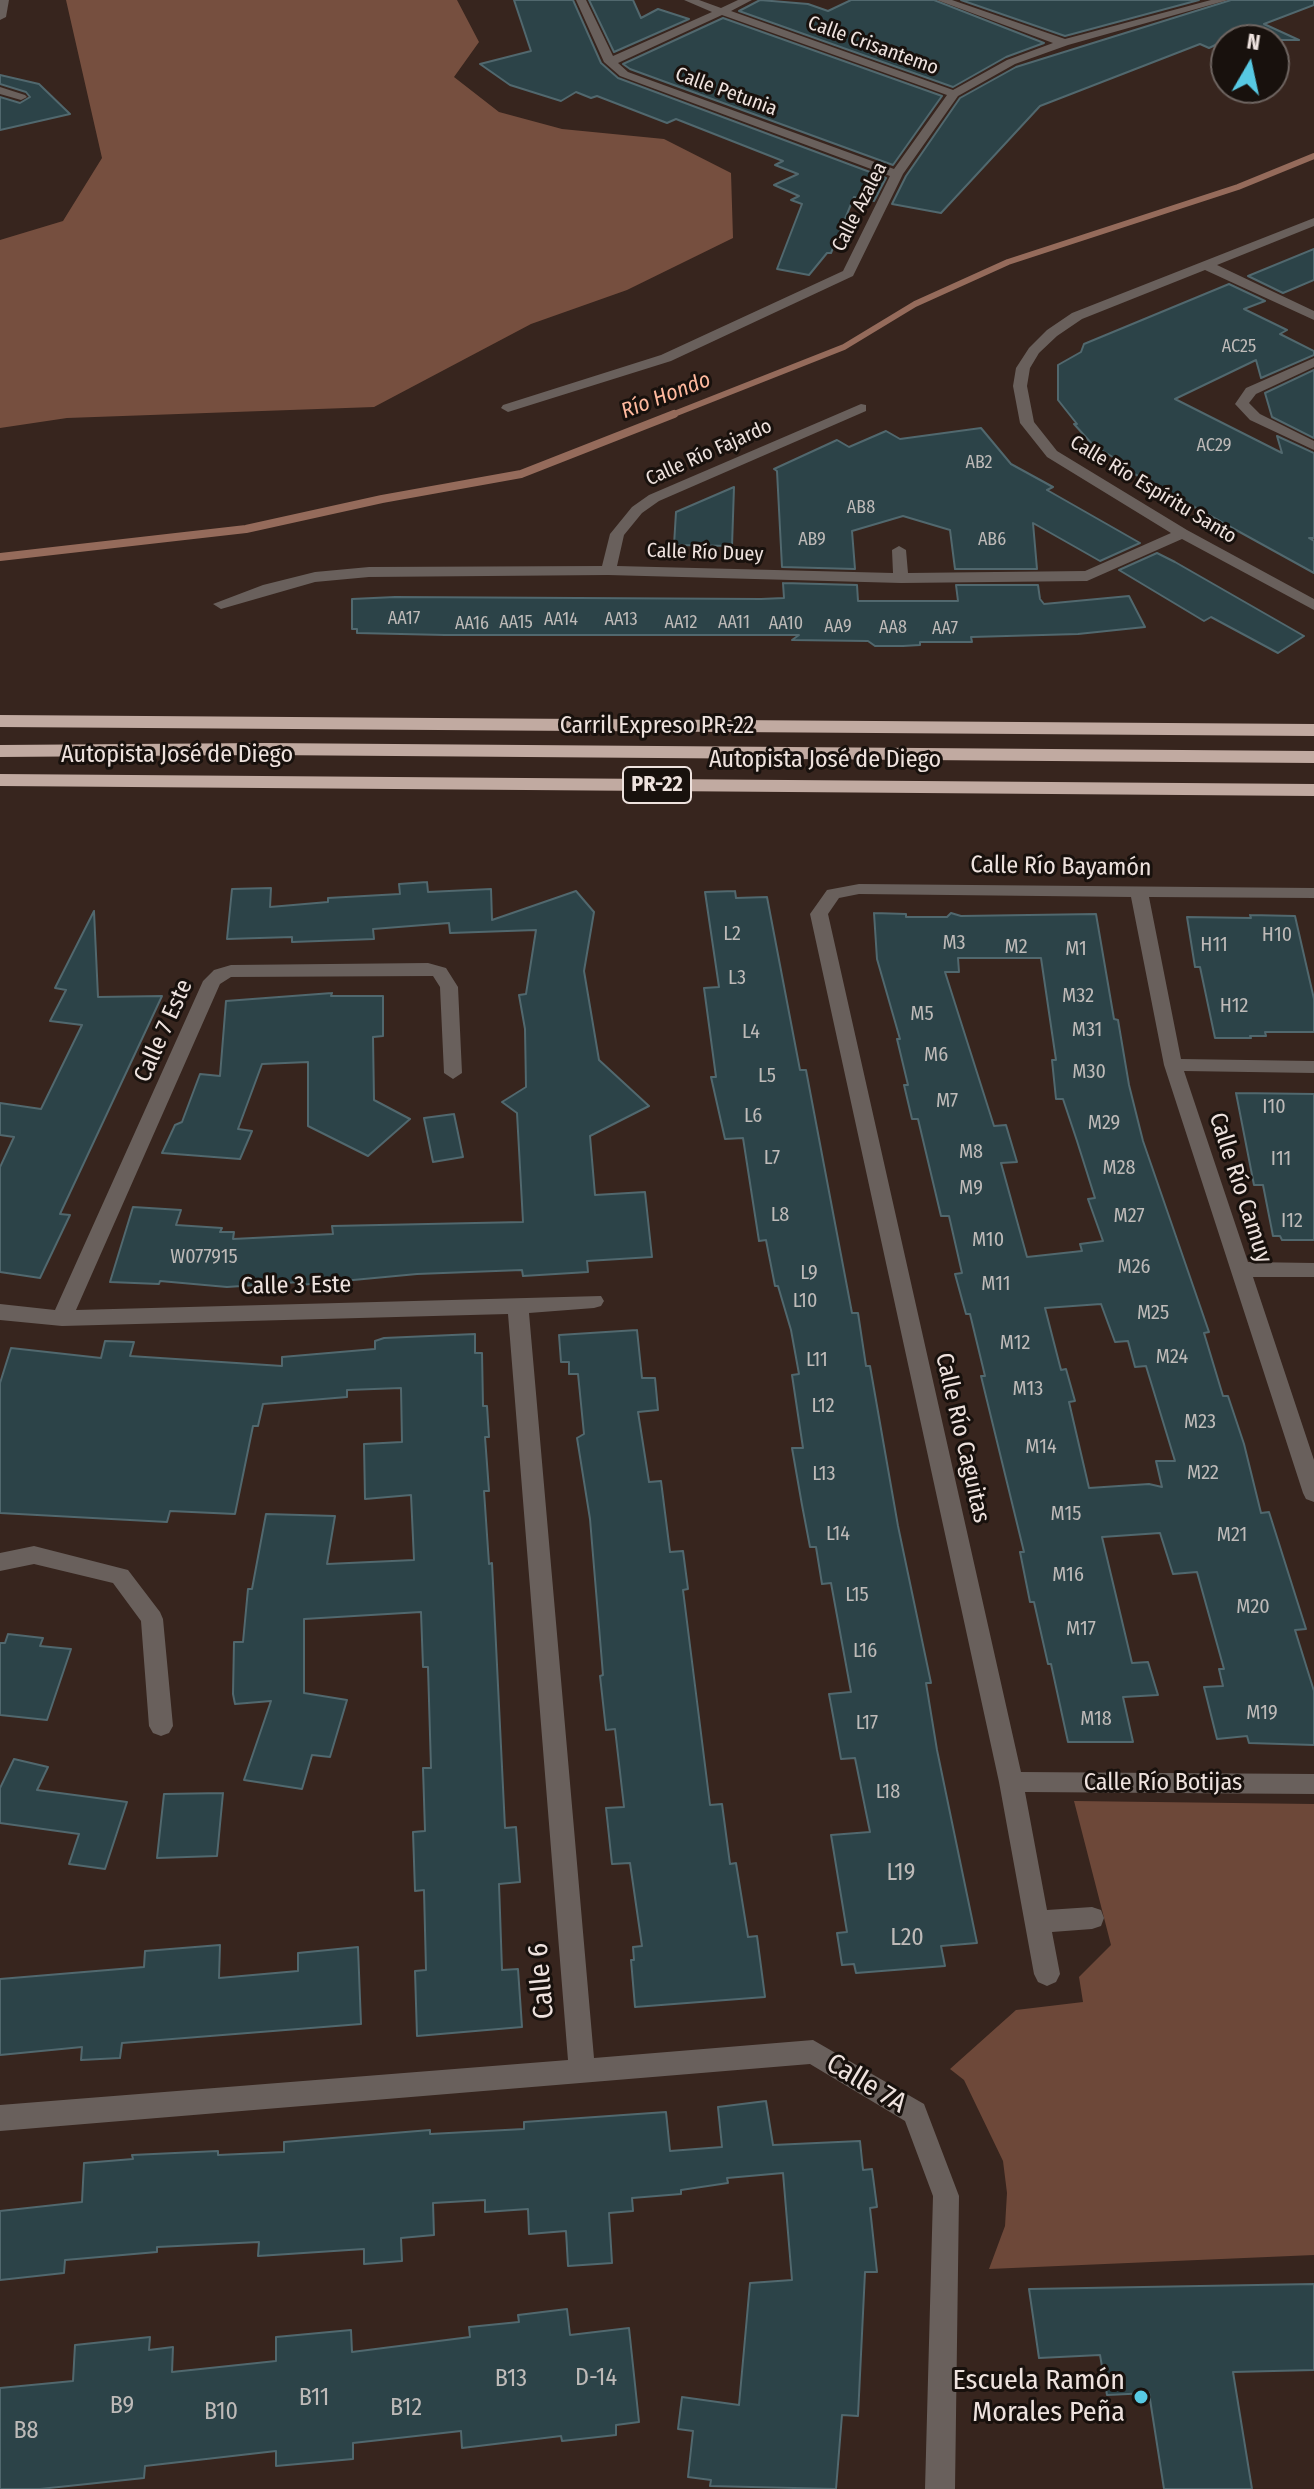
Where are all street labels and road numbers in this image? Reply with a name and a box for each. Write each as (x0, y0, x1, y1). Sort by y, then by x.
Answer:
street label: Calle Crisantemo (804, 11, 942, 81)
street label: Calle Petunia (672, 62, 780, 122)
street label: Calle Azalea (827, 158, 893, 256)
street label: Calle Río Fajardo (642, 414, 776, 492)
street label: Calle Río Espíritu Santo (1065, 431, 1241, 549)
street label: Calle Río Duey (646, 539, 764, 567)
street label: Carril Expreso PR-22 (560, 712, 754, 740)
street label: Autopista José de Diego (61, 741, 293, 769)
street label: Autopista José de Diego (709, 746, 941, 774)
road number: PR-22 (623, 767, 691, 803)
street label: Calle Río Bayamón (970, 851, 1152, 883)
street label: Calle 7 Este (129, 975, 199, 1087)
street label: Calle Río Camuy (1202, 1109, 1278, 1267)
street label: Calle 3 Este (240, 1271, 352, 1301)
street label: Calle Río Caguitas (928, 1350, 996, 1526)
street label: Calle Río Botijas (1084, 1769, 1242, 1797)
street label: Calle 6 (522, 1942, 562, 2020)
street label: Calle 7A (820, 2047, 912, 2121)

